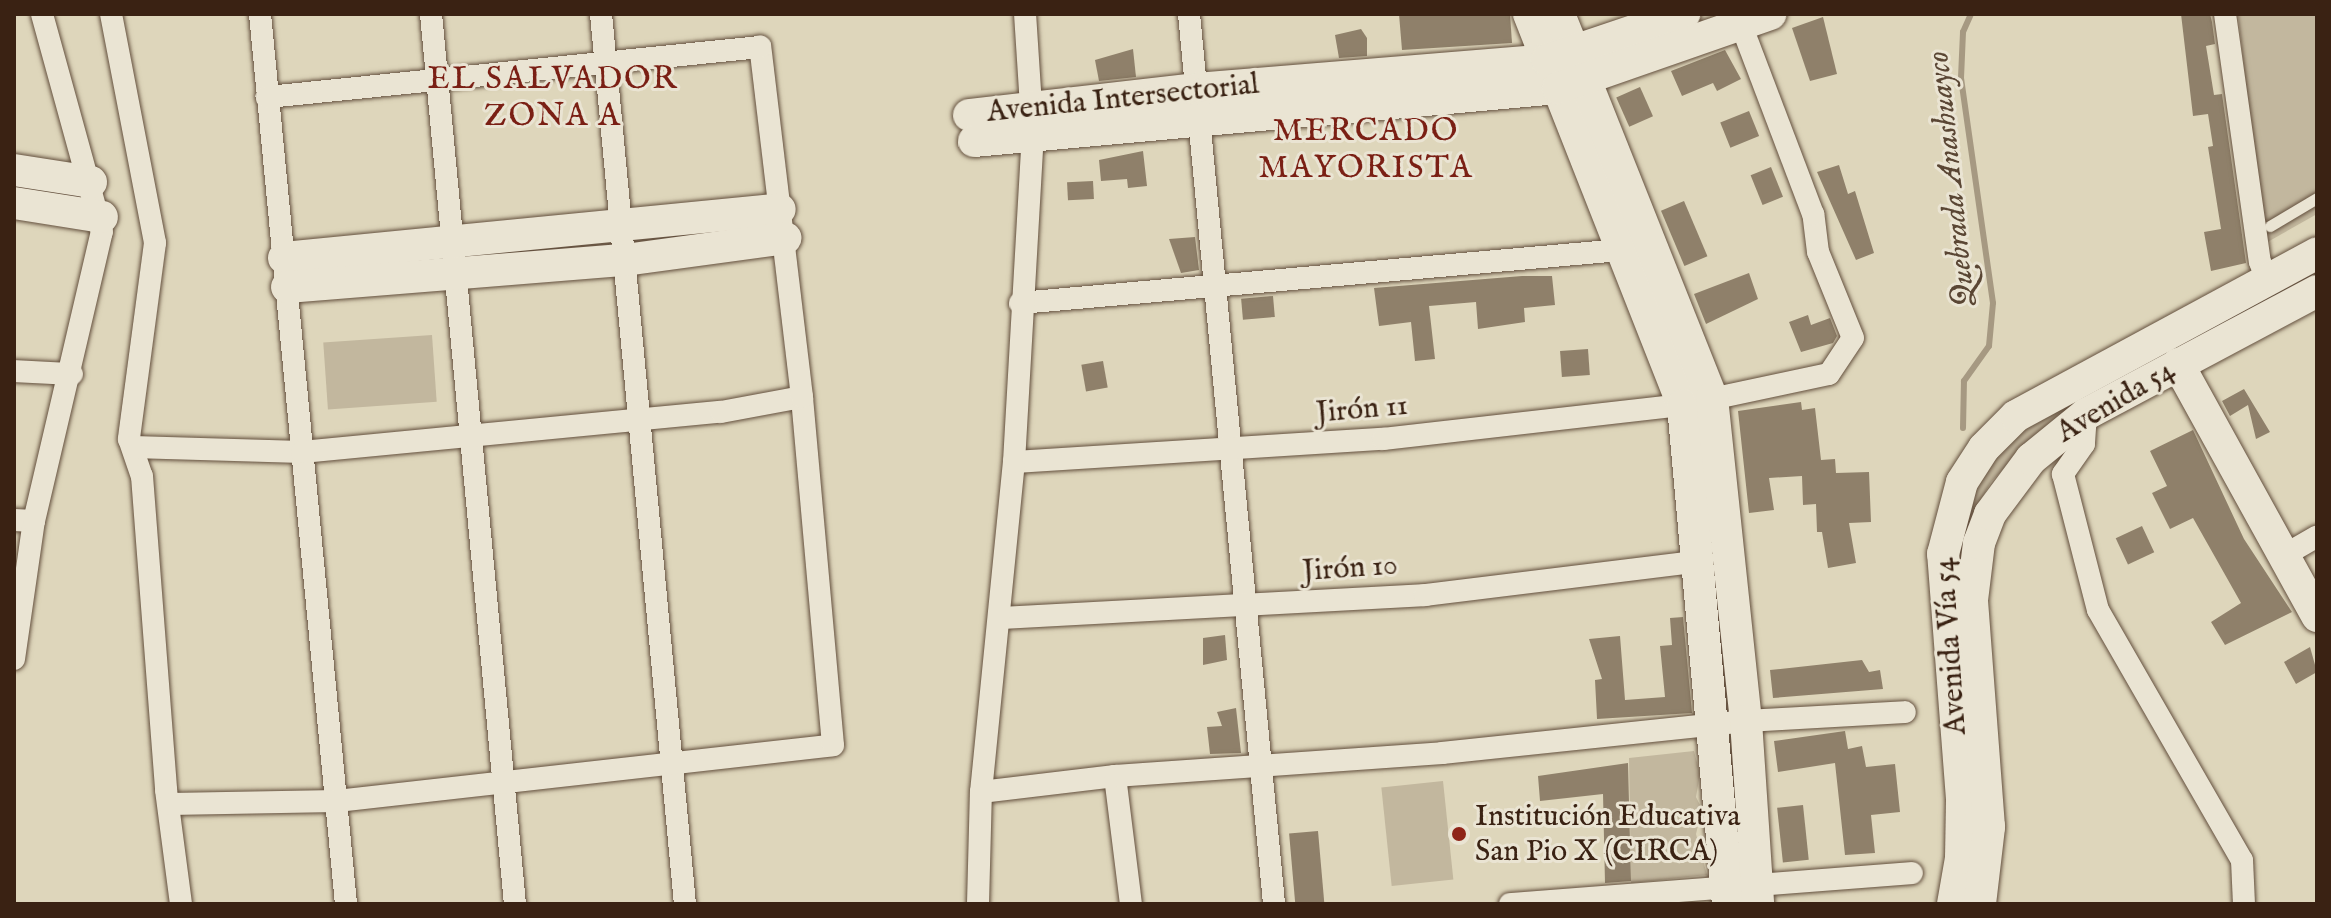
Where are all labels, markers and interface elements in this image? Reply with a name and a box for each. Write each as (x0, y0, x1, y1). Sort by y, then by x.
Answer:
water label: Quebrada Anashuayco (1920, 49, 1986, 309)
district label: EL SALVADOR ZONA A (428, 62, 678, 137)
street label: Avenida Intersectorial (985, 67, 1261, 131)
district label: MERCADO MAYORISTA (1258, 114, 1474, 189)
street label: Avenida 54 (2050, 353, 2182, 451)
street label: Jirón 11 (1315, 388, 1409, 432)
street label: Jirón 10 (1301, 548, 1399, 590)
street label: Avenida Vía 54 (1927, 556, 1975, 736)
place label: Institución Educativa San Pio X (CIRCA) (1475, 799, 1740, 870)
marker: Institución Educativa San Pio X (CIRCA) (1450, 825, 1468, 843)

